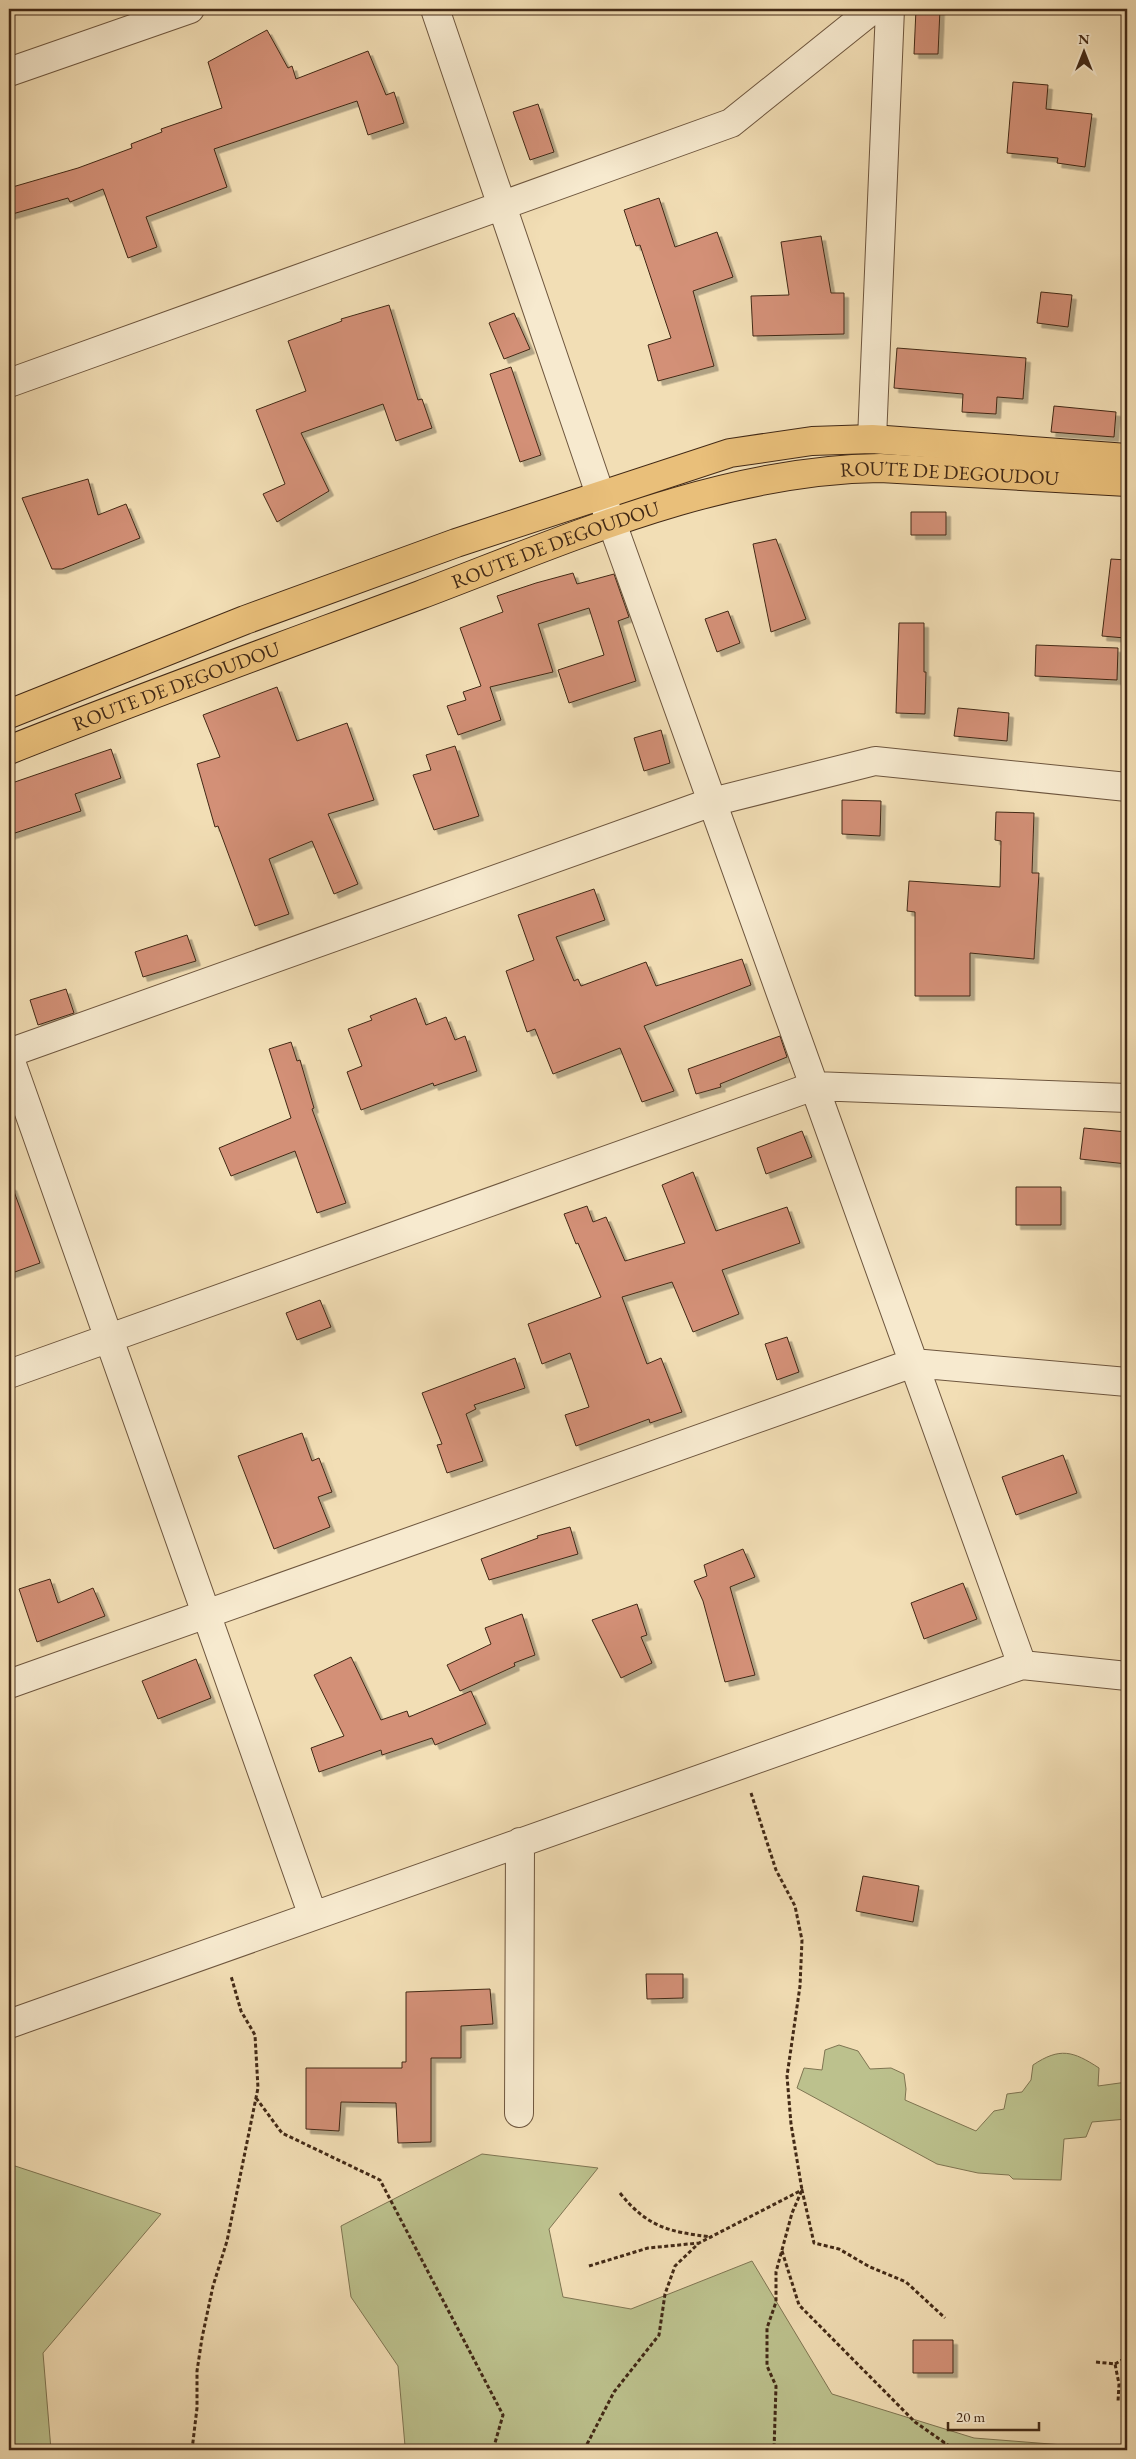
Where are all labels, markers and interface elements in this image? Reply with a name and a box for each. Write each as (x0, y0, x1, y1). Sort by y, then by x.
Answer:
north arrow (1058, 28, 1108, 78)
text: N (1078, 30, 1090, 48)
street label: ROUTE DE DEGOUDOU (839, 455, 1060, 491)
street label: ROUTE DE DEGOUDOU (448, 495, 663, 595)
street label: ROUTE DE DEGOUDOU (69, 635, 284, 737)
scale bar (948, 2399, 1040, 2431)
text: 20 m (956, 2407, 985, 2426)

